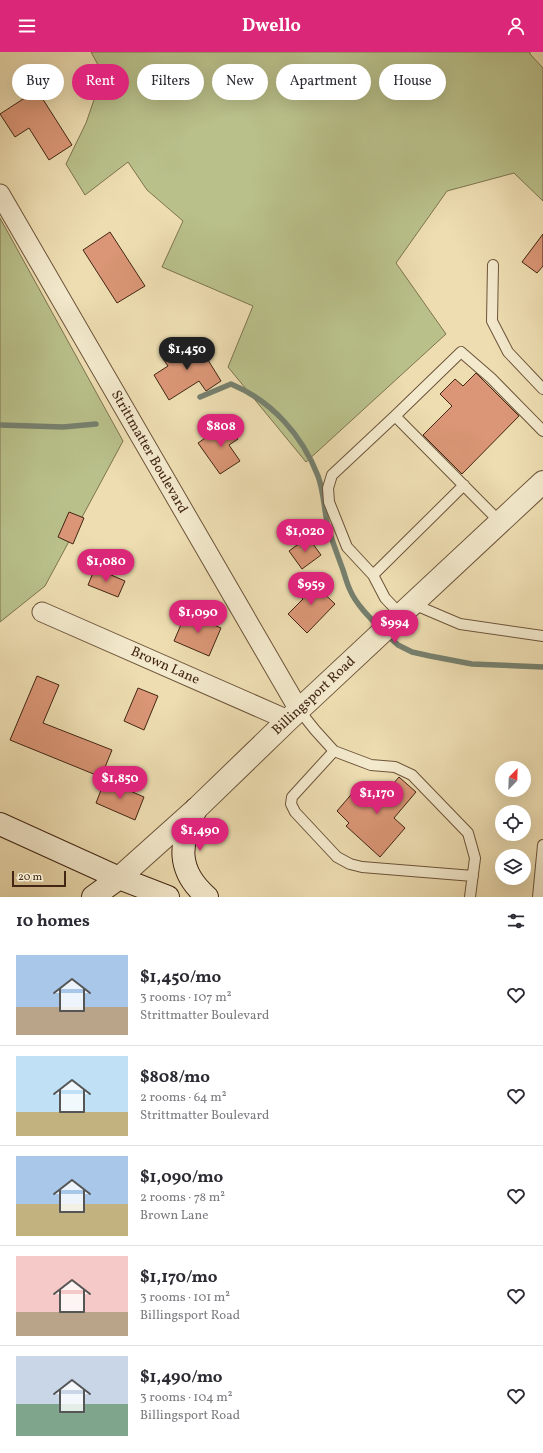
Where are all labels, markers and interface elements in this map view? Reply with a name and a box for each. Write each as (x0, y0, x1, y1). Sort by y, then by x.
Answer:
text: Dwello (242, 14, 301, 39)
icon: menu (16, 15, 38, 37)
icon: person (505, 15, 527, 37)
chip: Buy (12, 64, 64, 100)
chip: Rent (72, 64, 129, 100)
chip: Filters (137, 64, 204, 100)
chip: New (212, 64, 268, 100)
chip: Apartment (276, 64, 371, 100)
chip: House (379, 64, 446, 100)
pin: $1,450 (154, 337, 220, 371)
text: $1,450 (168, 341, 206, 359)
street label: Strittmatter Boulevard (106, 387, 192, 517)
pin: $808 (197, 414, 245, 448)
text: $808 (206, 418, 236, 436)
pin: $1,020 (272, 519, 338, 553)
text: $1,020 (286, 523, 324, 541)
pin: $1,080 (73, 549, 139, 583)
text: $1,080 (86, 553, 126, 571)
pin: $959 (287, 572, 335, 606)
text: $959 (297, 576, 325, 594)
pin: $1,090 (165, 600, 231, 634)
text: $1,090 (178, 604, 218, 622)
pin: $994 (371, 610, 419, 644)
text: $994 (380, 614, 410, 632)
street label: Brown Lane (127, 642, 203, 690)
street label: Billingsport Road (268, 652, 360, 740)
north arrow (495, 761, 531, 797)
map controls (495, 761, 531, 885)
pin: $1,850 (87, 766, 153, 800)
text: $1,850 (101, 770, 139, 788)
pin: $1,170 (344, 781, 410, 815)
text: $1,170 (359, 785, 395, 803)
button: locate (495, 805, 531, 841)
pin: $1,490 (167, 818, 233, 852)
text: $1,490 (180, 822, 220, 840)
button: layers (495, 849, 531, 885)
scale bar (12, 869, 66, 888)
text: 20 m (18, 870, 42, 885)
text: 10 homes (16, 910, 90, 933)
icon: filters (505, 910, 527, 932)
text: $1,450/mo (140, 966, 221, 989)
icon: home (48, 971, 96, 1019)
icon: heart (505, 984, 527, 1006)
text: 3 rooms · 107 m² (140, 989, 231, 1007)
text: Strittmatter Boulevard (140, 1007, 269, 1025)
text: $808/mo (140, 1066, 210, 1089)
icon: home (48, 1072, 96, 1120)
icon: heart (505, 1085, 527, 1107)
text: 2 rooms · 64 m² (140, 1089, 227, 1107)
text: Strittmatter Boulevard (140, 1107, 269, 1125)
text: $1,090/mo (140, 1166, 223, 1189)
icon: home (48, 1172, 96, 1220)
icon: heart (505, 1185, 527, 1207)
text: 2 rooms · 78 m² (140, 1189, 225, 1207)
text: Brown Lane (140, 1207, 208, 1225)
text: $1,170/mo (140, 1266, 217, 1289)
icon: home (48, 1272, 96, 1320)
icon: heart (505, 1285, 527, 1307)
text: 3 rooms · 101 m² (140, 1289, 230, 1307)
text: Billingsport Road (140, 1307, 240, 1325)
text: $1,490/mo (140, 1366, 223, 1389)
icon: home (48, 1372, 96, 1420)
icon: heart (505, 1385, 527, 1407)
text: 3 rooms · 104 m² (140, 1389, 233, 1407)
text: Billingsport Road (140, 1407, 240, 1425)

